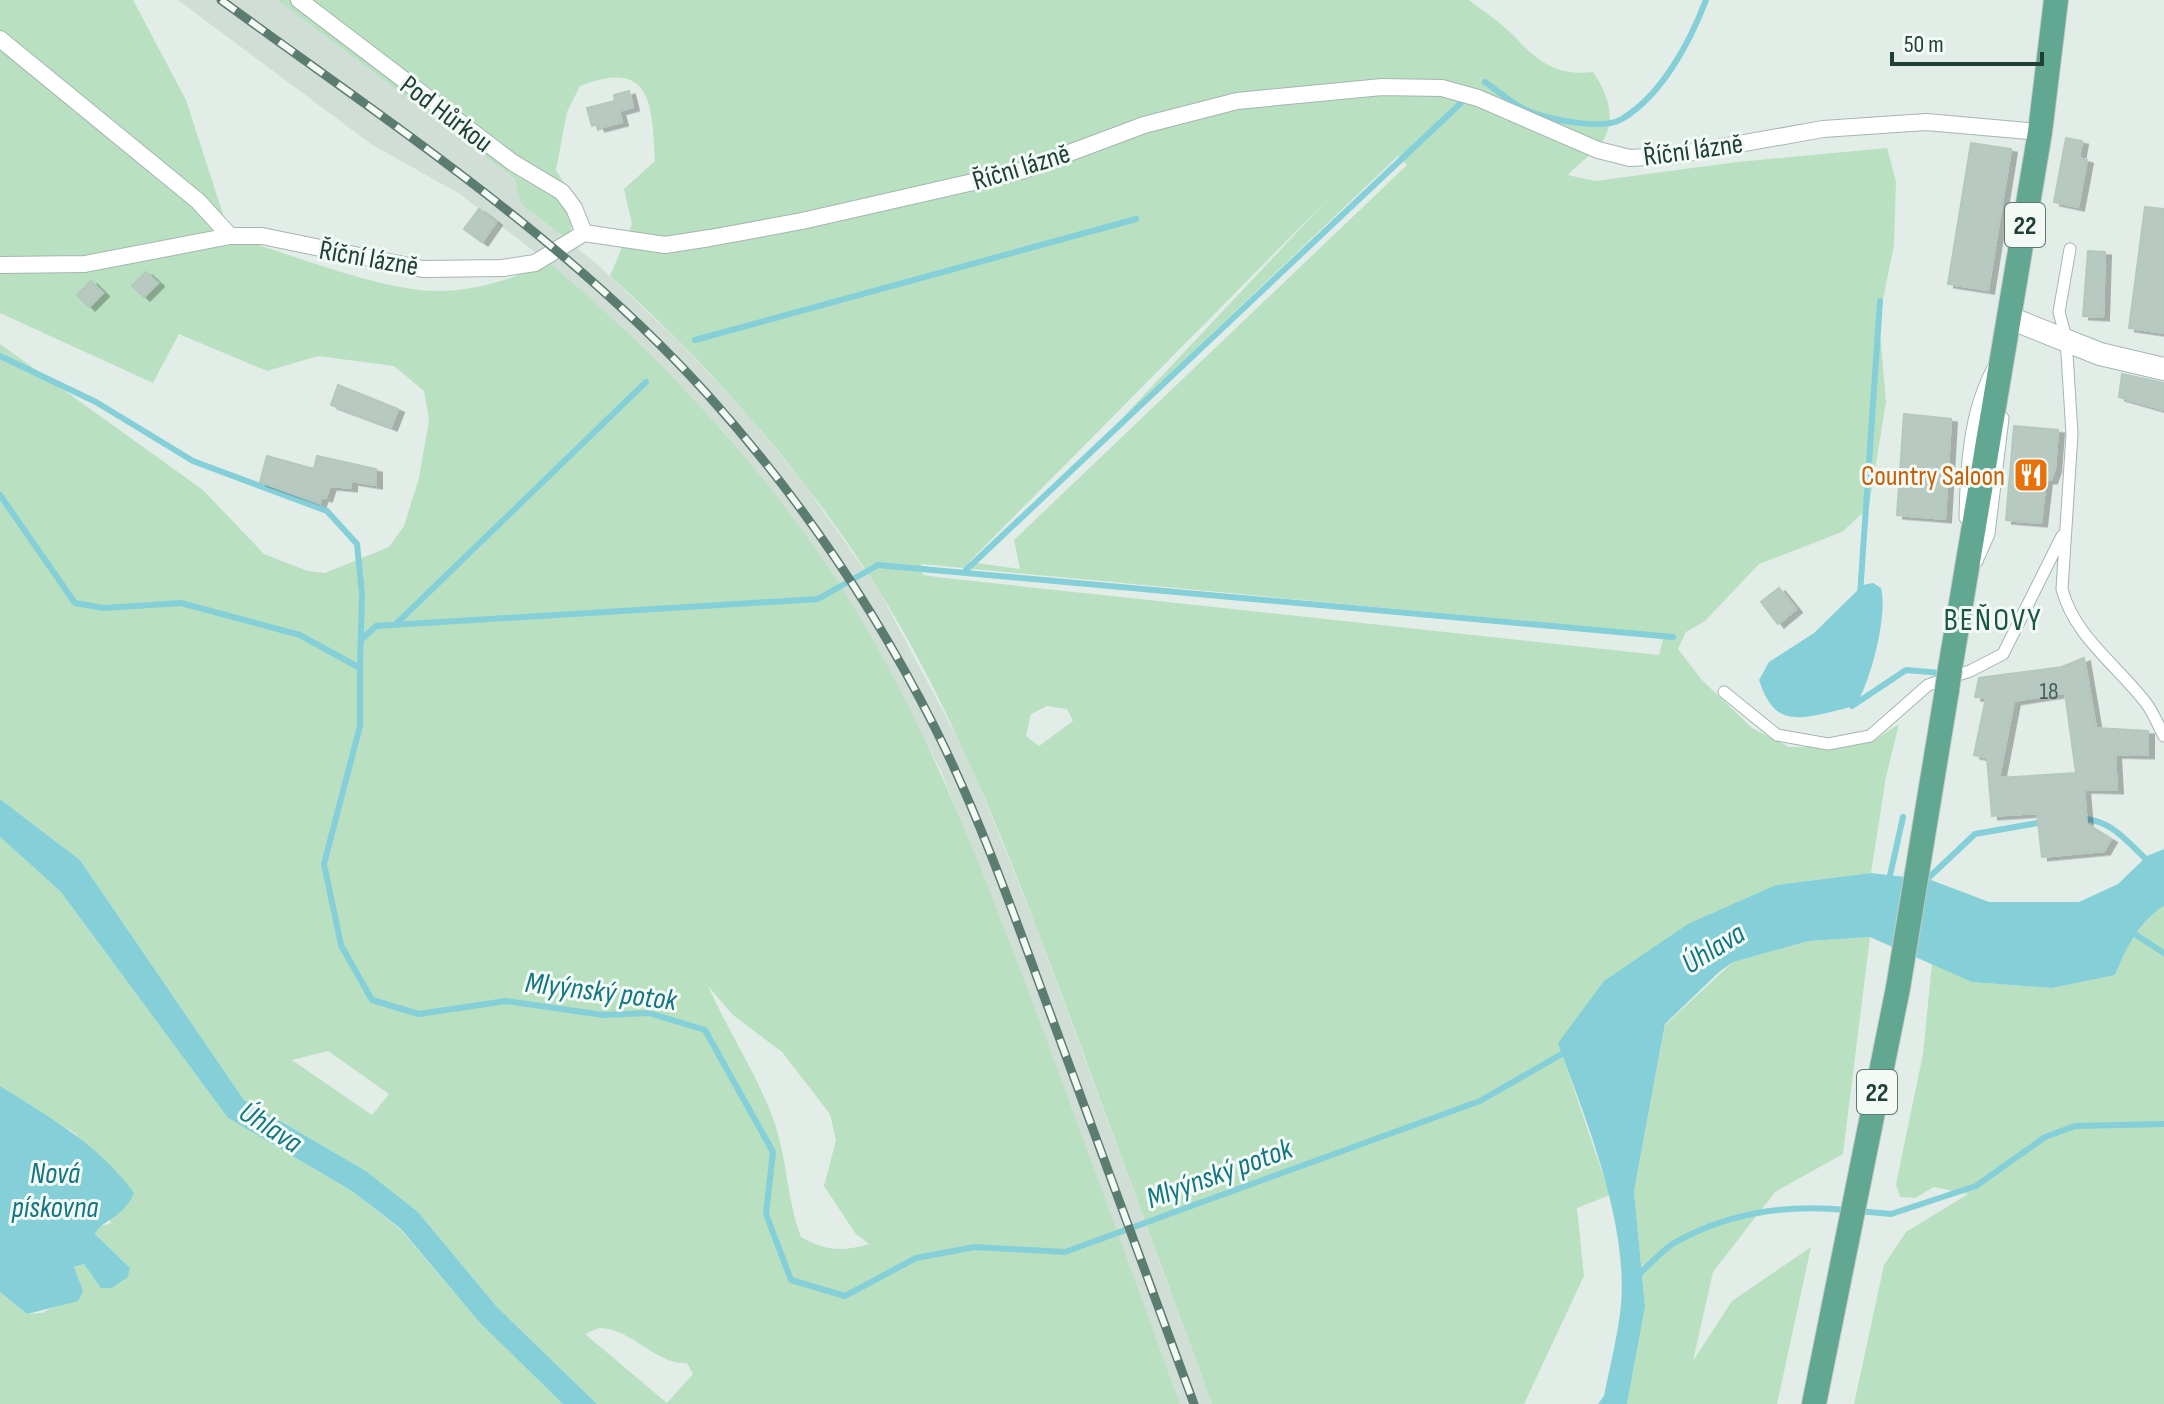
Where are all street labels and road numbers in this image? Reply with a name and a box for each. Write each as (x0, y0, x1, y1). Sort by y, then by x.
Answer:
street label: Pod Hůrkou (393, 69, 499, 160)
street label: Říční lázně (1641, 127, 1745, 174)
street label: Říční lázně (969, 137, 1074, 198)
road number: 22 (2005, 203, 2045, 247)
street label: Říční lázně (317, 234, 421, 283)
road number: 22 (1857, 1070, 1897, 1114)

